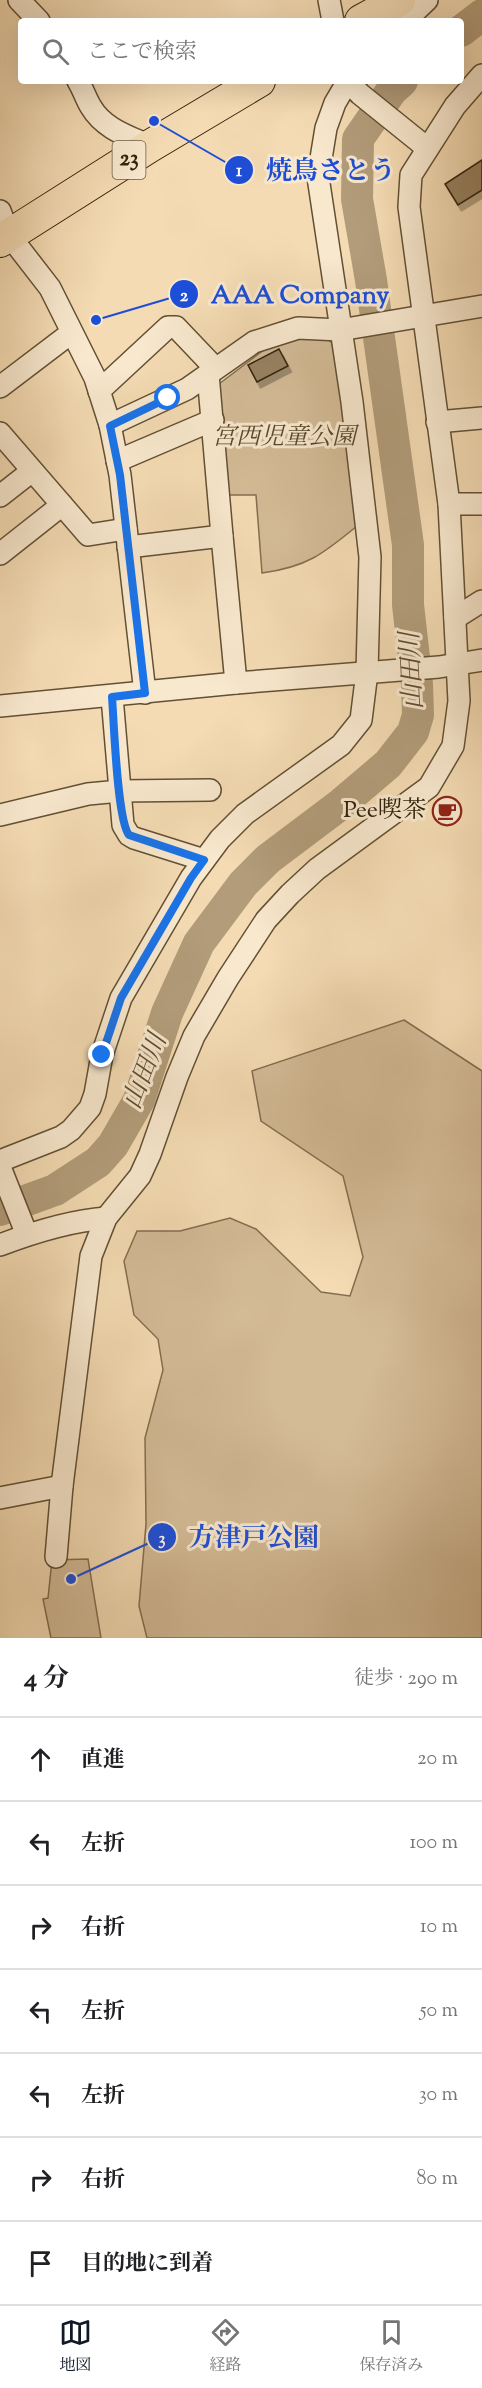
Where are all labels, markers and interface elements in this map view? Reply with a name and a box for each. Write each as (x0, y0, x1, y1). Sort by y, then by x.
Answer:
search box (18, 18, 464, 84)
icon: search (39, 35, 72, 68)
text: ここで検索 (87, 37, 197, 69)
road number: 23 (112, 141, 146, 179)
callout: 焼鳥さとう (224, 148, 408, 192)
text: 焼鳥さとう (266, 154, 396, 191)
text: 1 (236, 159, 243, 185)
callout: AAA Company (169, 272, 401, 316)
text: AAA Company (211, 278, 389, 315)
text: 2 (180, 284, 189, 310)
route start (154, 384, 180, 410)
park label: 宮西児童公園 (212, 421, 360, 455)
water label: 山田川 (392, 628, 434, 711)
place label: Pee喫茶 (343, 794, 426, 828)
cafe icon: Pee喫茶 (431, 795, 463, 827)
water label: 山田川 (115, 1026, 178, 1115)
route end (88, 1041, 114, 1067)
callout: 方津戸公園 (147, 1515, 331, 1559)
text: 方津戸公園 (189, 1521, 319, 1558)
text: 3 (158, 1527, 166, 1553)
text: 4 分 (24, 1661, 69, 1698)
text: 徒歩 · 290 m (354, 1665, 458, 1694)
icon: ahead (24, 1743, 57, 1776)
text: 直進 (81, 1745, 125, 1777)
text: 20 m (417, 1745, 458, 1774)
icon: left (24, 1827, 57, 1860)
text: 左折 (81, 1829, 125, 1861)
text: 100 m (409, 1829, 458, 1858)
icon: right (24, 1911, 57, 1944)
text: 右折 (81, 1913, 125, 1945)
text: 10 m (420, 1913, 458, 1942)
icon: left (24, 1995, 57, 2028)
text: 左折 (81, 1997, 125, 2029)
text: 50 m (420, 1997, 458, 2026)
icon: left (24, 2079, 57, 2112)
text: 左折 (81, 2081, 125, 2113)
text: 30 m (419, 2081, 458, 2110)
icon: right (24, 2163, 57, 2196)
text: 右折 (81, 2165, 125, 2197)
text: 80 m (417, 2165, 458, 2194)
icon: arrive (24, 2247, 57, 2280)
text: 目的地に到着 (81, 2249, 213, 2281)
tab: 地図 (59, 2316, 92, 2378)
tab: 経路 (209, 2316, 242, 2378)
tab: 保存済み (359, 2316, 423, 2378)

